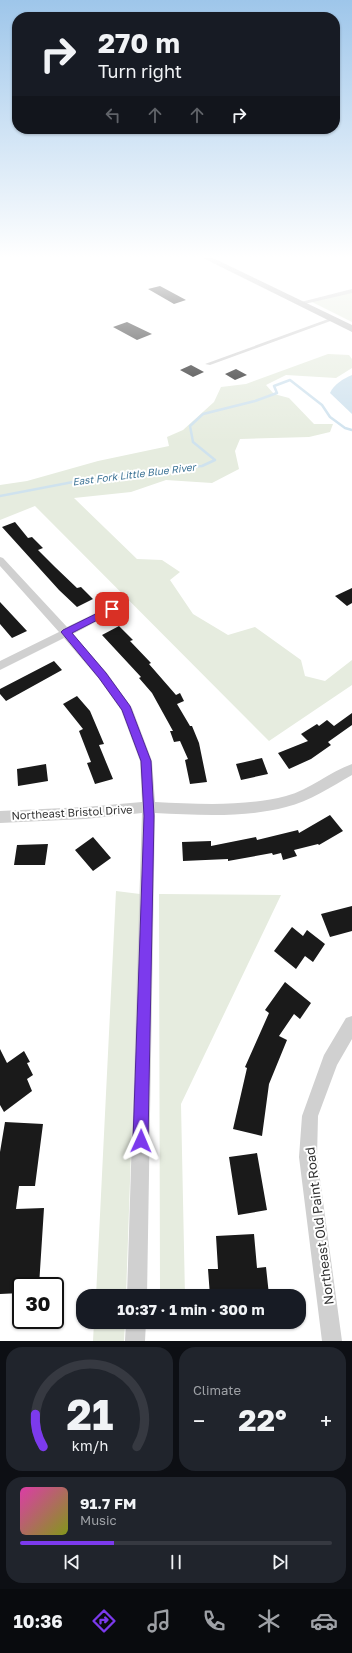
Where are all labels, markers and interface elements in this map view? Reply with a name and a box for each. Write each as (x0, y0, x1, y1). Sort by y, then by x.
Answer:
text: 270 m (98, 26, 180, 59)
icon: right (32, 28, 84, 80)
text: Turn right (98, 60, 182, 82)
icon: left (102, 104, 124, 126)
icon: ahead (144, 104, 166, 126)
icon: ahead (186, 104, 208, 126)
icon: right (228, 104, 250, 126)
water label: East Fork Little Blue River (72, 460, 198, 488)
pin (95, 592, 129, 626)
icon: arrive (101, 598, 123, 620)
street label: Northeast Bristol Drive (11, 802, 133, 822)
position arrow (120, 1120, 162, 1162)
street label: Northeast Old Paint Road (301, 1146, 337, 1306)
speed limit sign: 30 (12, 1277, 64, 1329)
text: 10:37 · 1 min · 300 m (117, 1300, 265, 1318)
text: Climate (193, 1382, 241, 1398)
text: 21 (66, 1389, 113, 1439)
text: 22° (238, 1402, 287, 1438)
text: − (193, 1407, 205, 1434)
text: + (320, 1407, 332, 1434)
text: km/h (71, 1437, 108, 1454)
text: 91.7 FM (80, 1494, 136, 1512)
text: Music (80, 1512, 117, 1528)
icon: previous (61, 1551, 83, 1573)
icon: pause (165, 1551, 187, 1573)
icon: next (269, 1551, 291, 1573)
icon: directions (90, 1607, 118, 1635)
icon: music (145, 1607, 173, 1635)
icon: phone (200, 1607, 228, 1635)
icon: climate (255, 1607, 283, 1635)
icon: car (310, 1607, 338, 1635)
text: 10:36 (14, 1610, 63, 1632)

